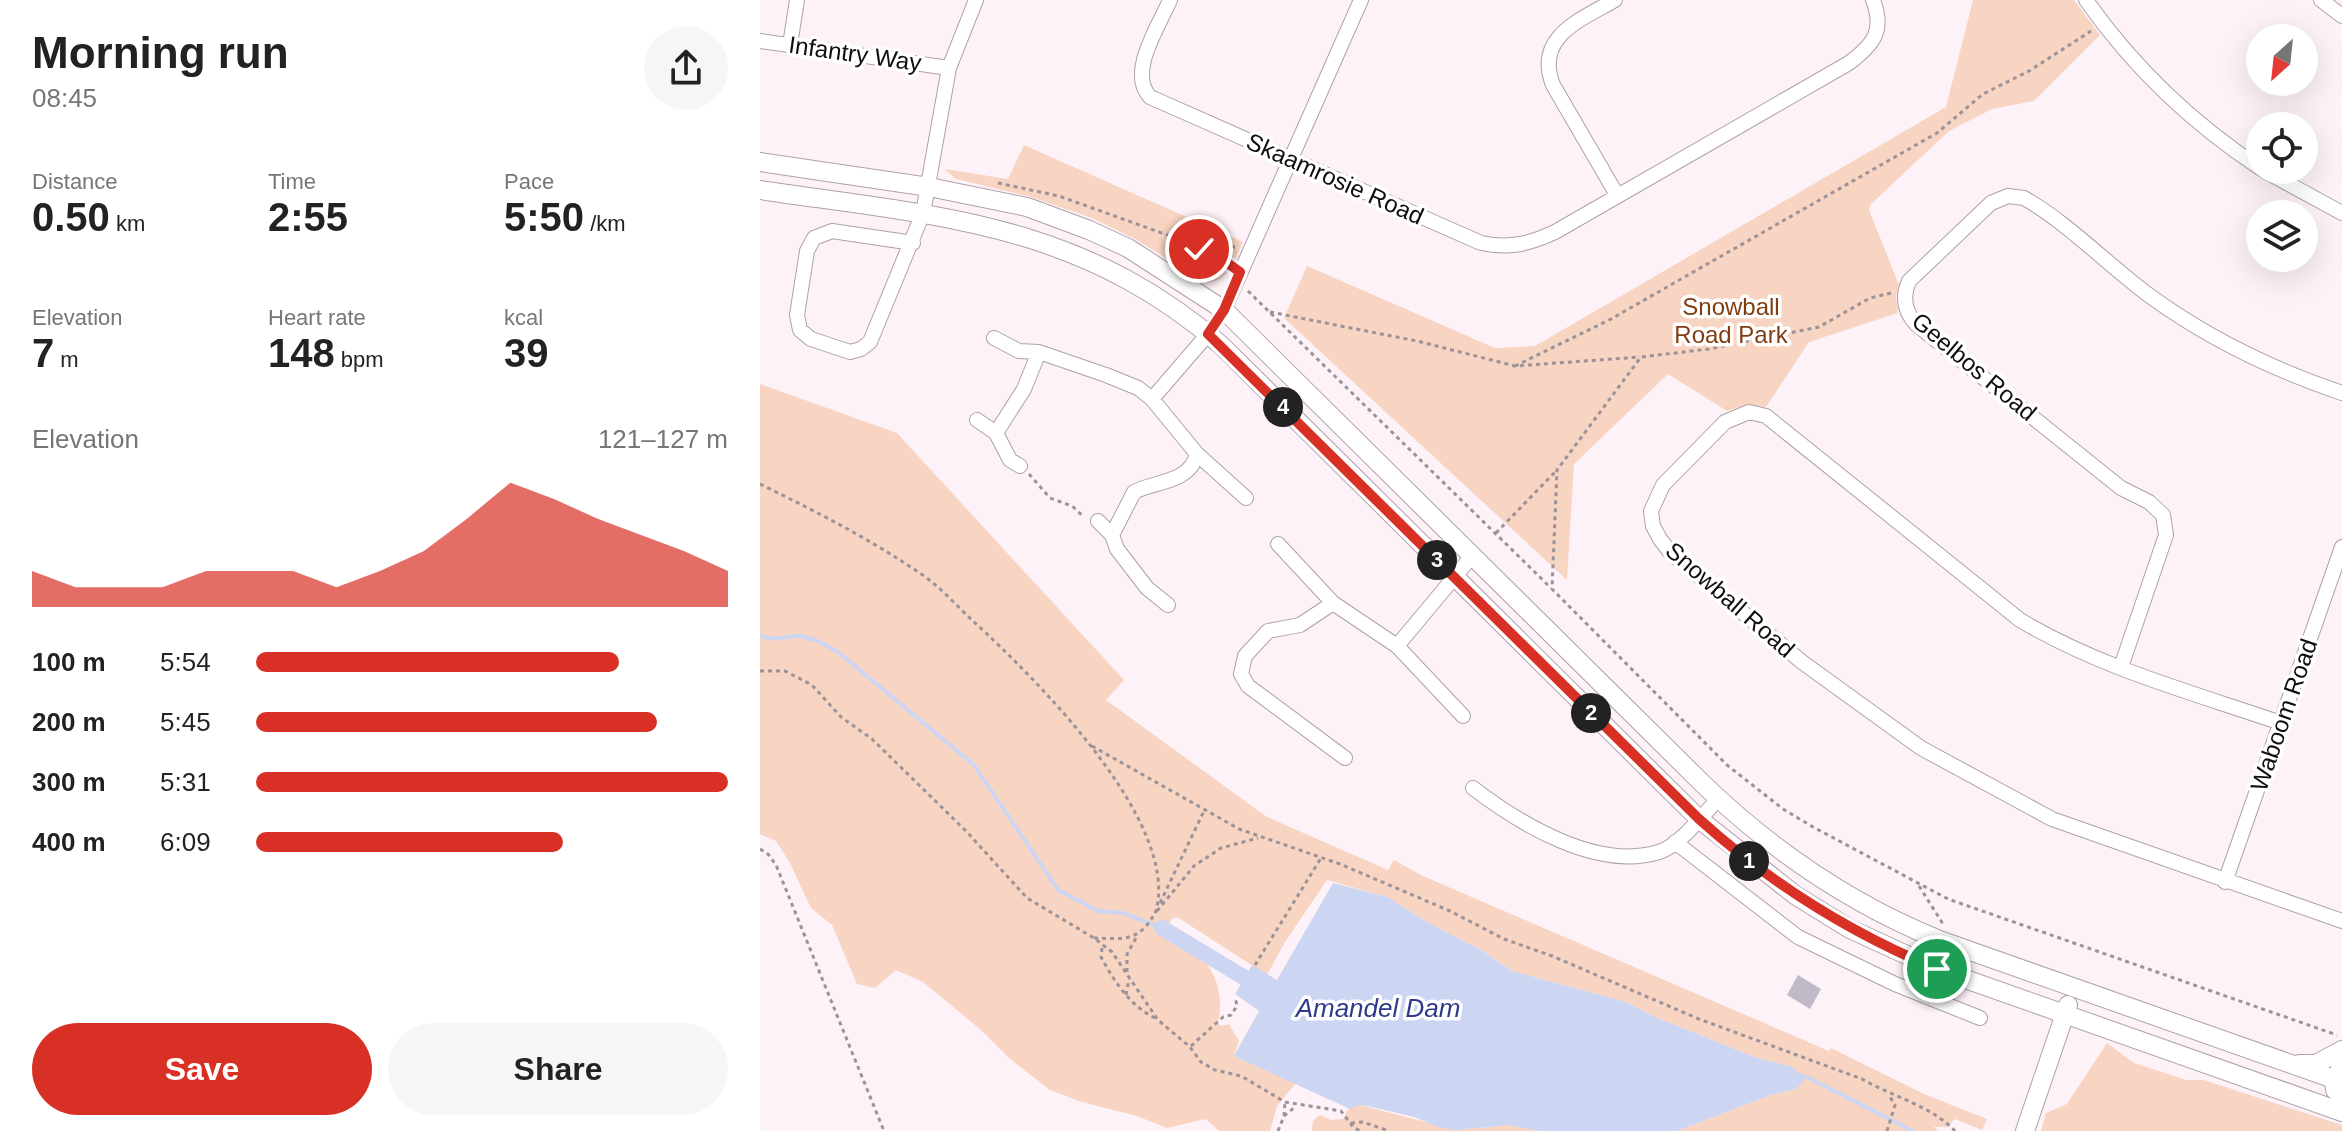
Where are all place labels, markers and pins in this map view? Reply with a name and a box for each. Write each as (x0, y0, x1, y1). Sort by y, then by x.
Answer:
pin (1165, 215, 1233, 283)
pin: 4 (1263, 387, 1303, 427)
pin: 3 (1417, 540, 1457, 580)
pin: 2 (1571, 693, 1611, 733)
pin: 1 (1729, 841, 1769, 881)
pin (1903, 935, 1971, 1003)

